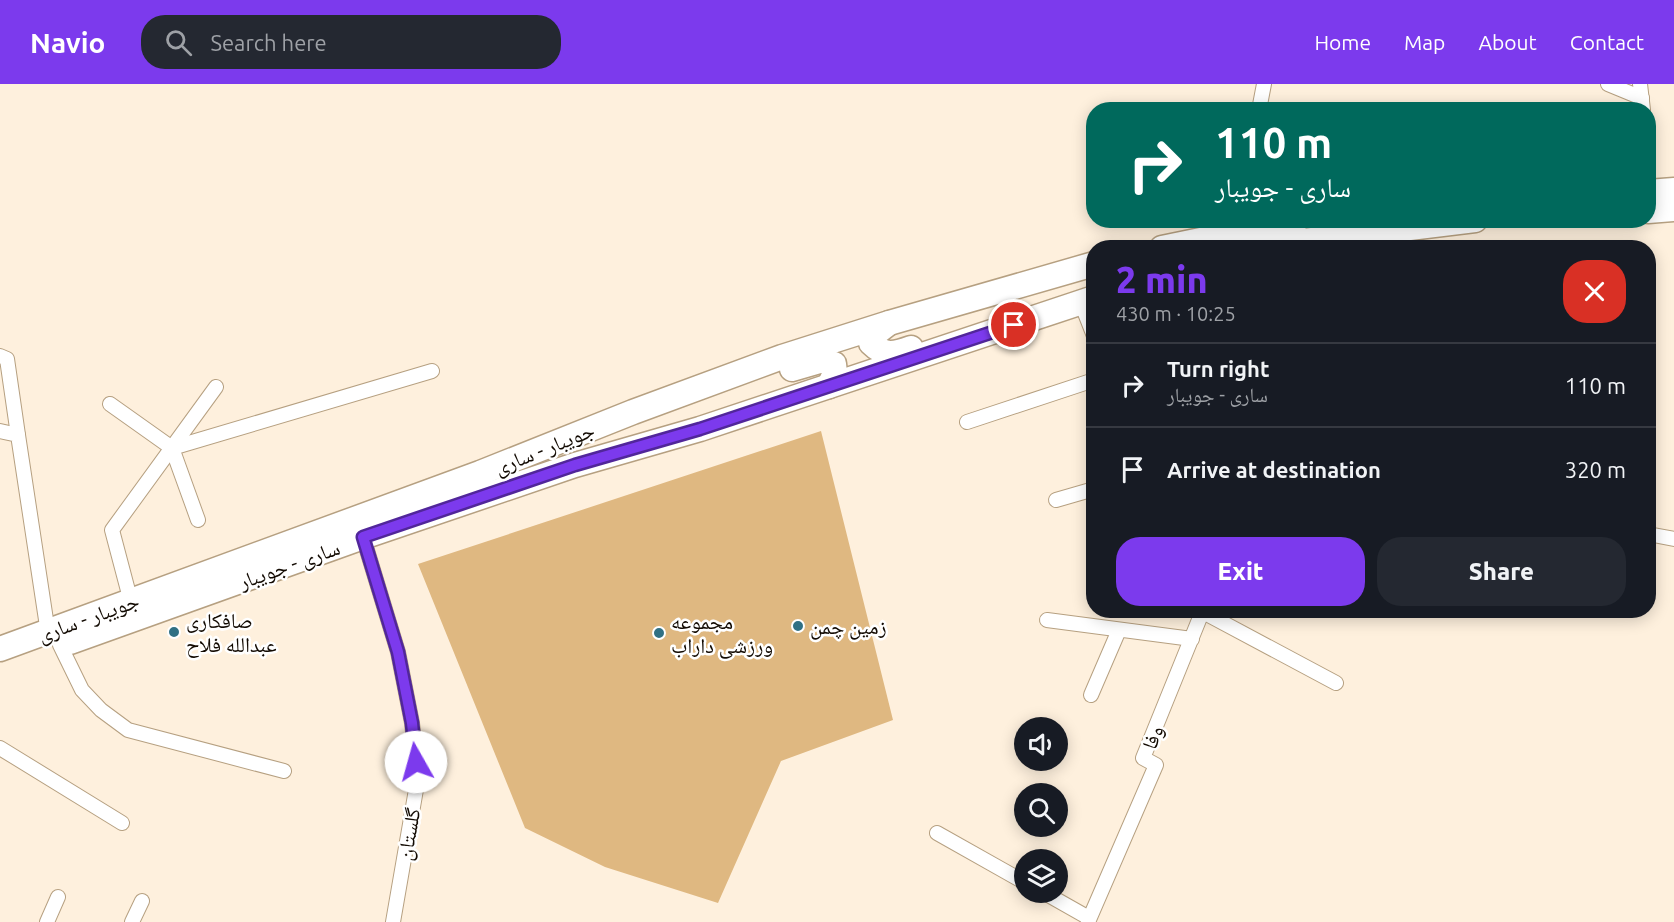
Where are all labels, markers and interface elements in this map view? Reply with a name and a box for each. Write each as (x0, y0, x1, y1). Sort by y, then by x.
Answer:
search box (141, 15, 561, 69)
icon: search (162, 26, 195, 59)
text: Navio (30, 27, 105, 58)
text: Search here (210, 30, 327, 55)
text: Home (1314, 30, 1371, 54)
text: Map (1404, 30, 1445, 54)
text: About (1478, 30, 1537, 54)
text: Contact (1570, 30, 1644, 54)
text: 110 m (1215, 119, 1332, 166)
icon: right (1116, 126, 1194, 204)
text: ساری - جویبار (1215, 172, 1351, 202)
text: 2 min (1116, 259, 1208, 300)
button: close (1563, 260, 1626, 323)
pin (988, 299, 1039, 350)
text: 430 m · 10:25 (1116, 302, 1236, 325)
icon: arrive (997, 308, 1030, 341)
text: Turn right (1167, 356, 1269, 381)
icon: right (1116, 369, 1149, 402)
text: 110 m (1565, 373, 1626, 398)
text: ساری - جویبار (1167, 383, 1268, 406)
street label: جویبار - ساری (490, 417, 598, 480)
icon: arrive (1116, 453, 1149, 486)
text: Arrive at destination (1167, 457, 1381, 482)
text: 320 m (1565, 457, 1626, 482)
street label: ساری - جویبار (234, 535, 343, 595)
button: Exit (1116, 537, 1365, 606)
button: Share (1377, 537, 1626, 606)
street label: جویبار - ساری (34, 588, 142, 647)
place label: صافکاری عبدالله فلاح (186, 608, 277, 658)
place label: مجموعه ورزشی داراب (671, 609, 773, 659)
place label: زمین چمن (810, 614, 887, 640)
marker: زمین چمن (791, 619, 805, 633)
marker: صافکاری عبدالله فلاح (167, 625, 181, 639)
marker: مجموعه ورزشی داراب (652, 626, 666, 640)
map controls (1014, 717, 1068, 903)
button: sound (1014, 717, 1068, 771)
street label: وفا (1136, 721, 1168, 753)
position arrow (384, 730, 448, 794)
button: search (1014, 783, 1068, 837)
street label: گلستان (392, 806, 425, 862)
button: layers (1014, 849, 1068, 903)

